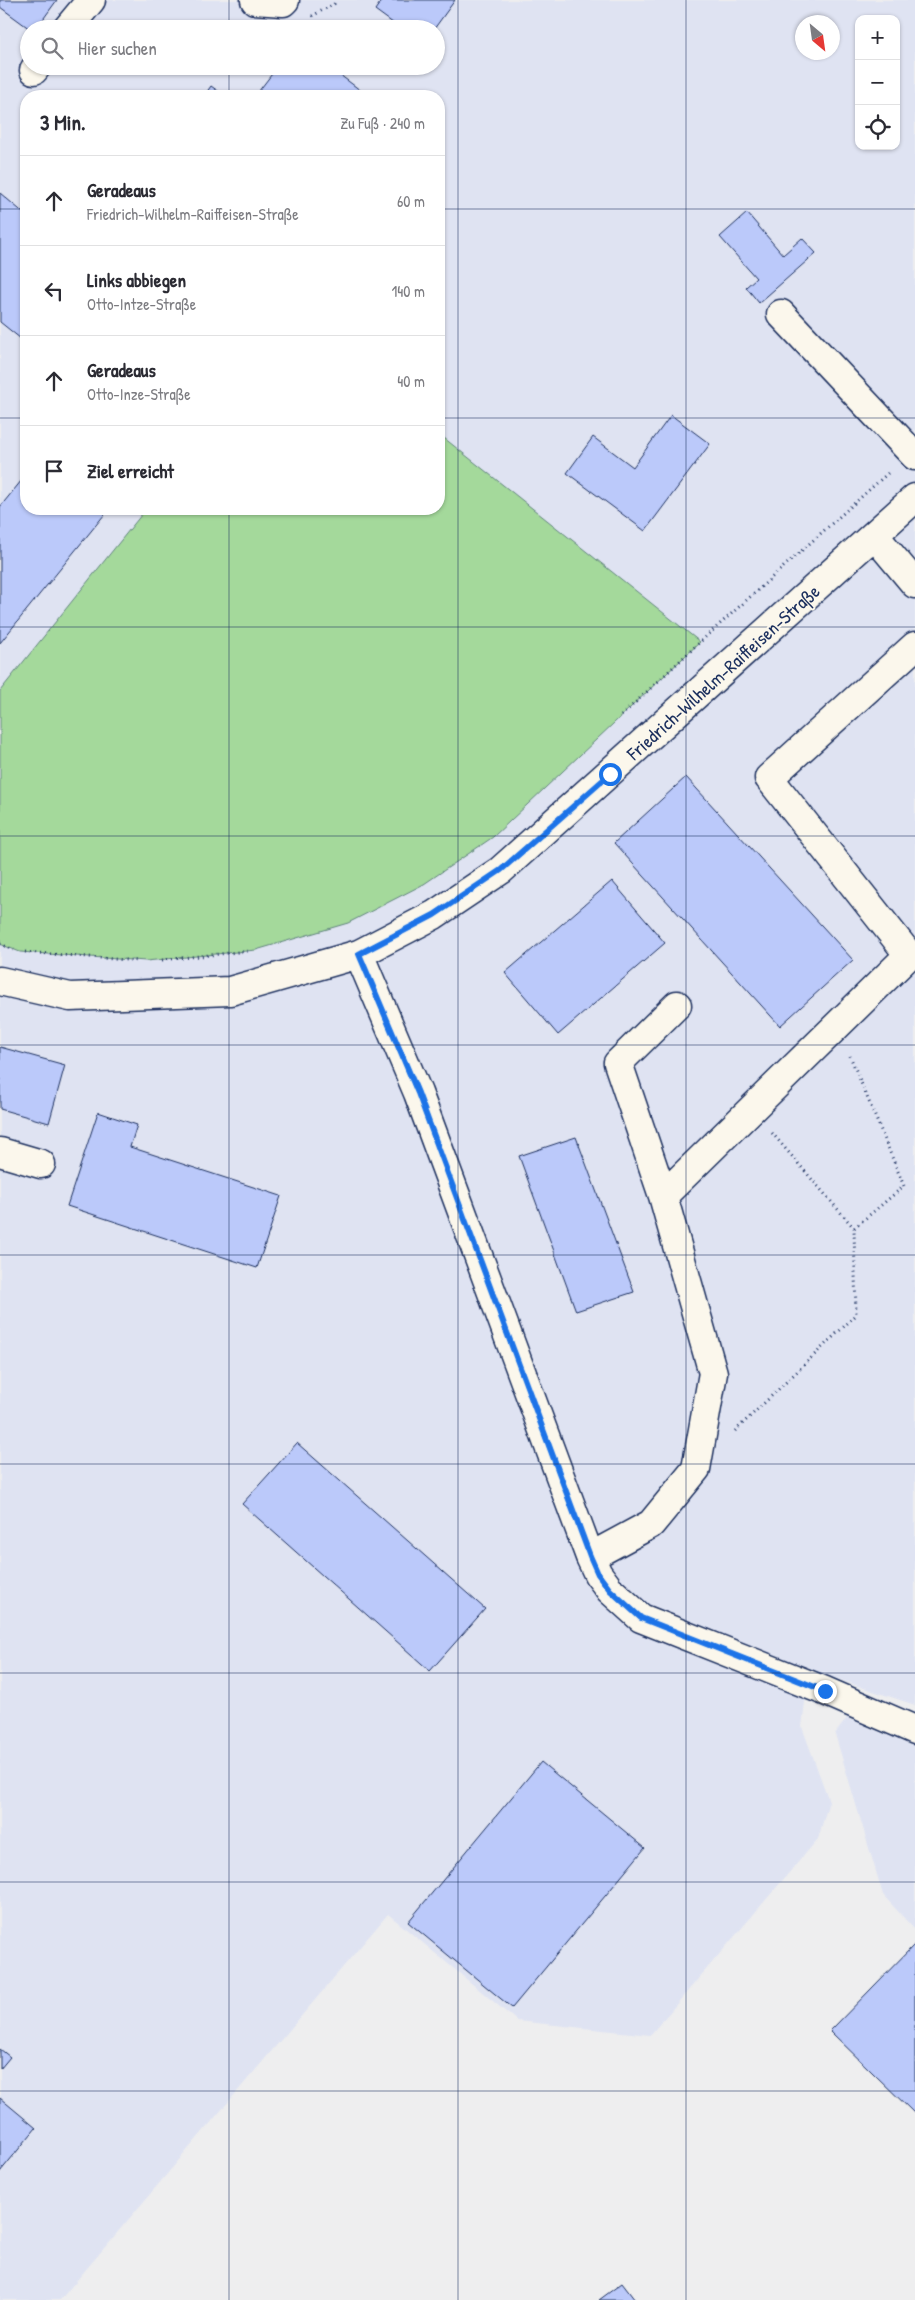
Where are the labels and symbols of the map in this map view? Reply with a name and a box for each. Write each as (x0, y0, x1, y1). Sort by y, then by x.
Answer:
north arrow (795, 15, 840, 60)
street label: Friedrich-Wilhelm-Raiffeisen-Straße (620, 578, 825, 766)
route start (599, 763, 622, 786)
route end (814, 1680, 837, 1703)

